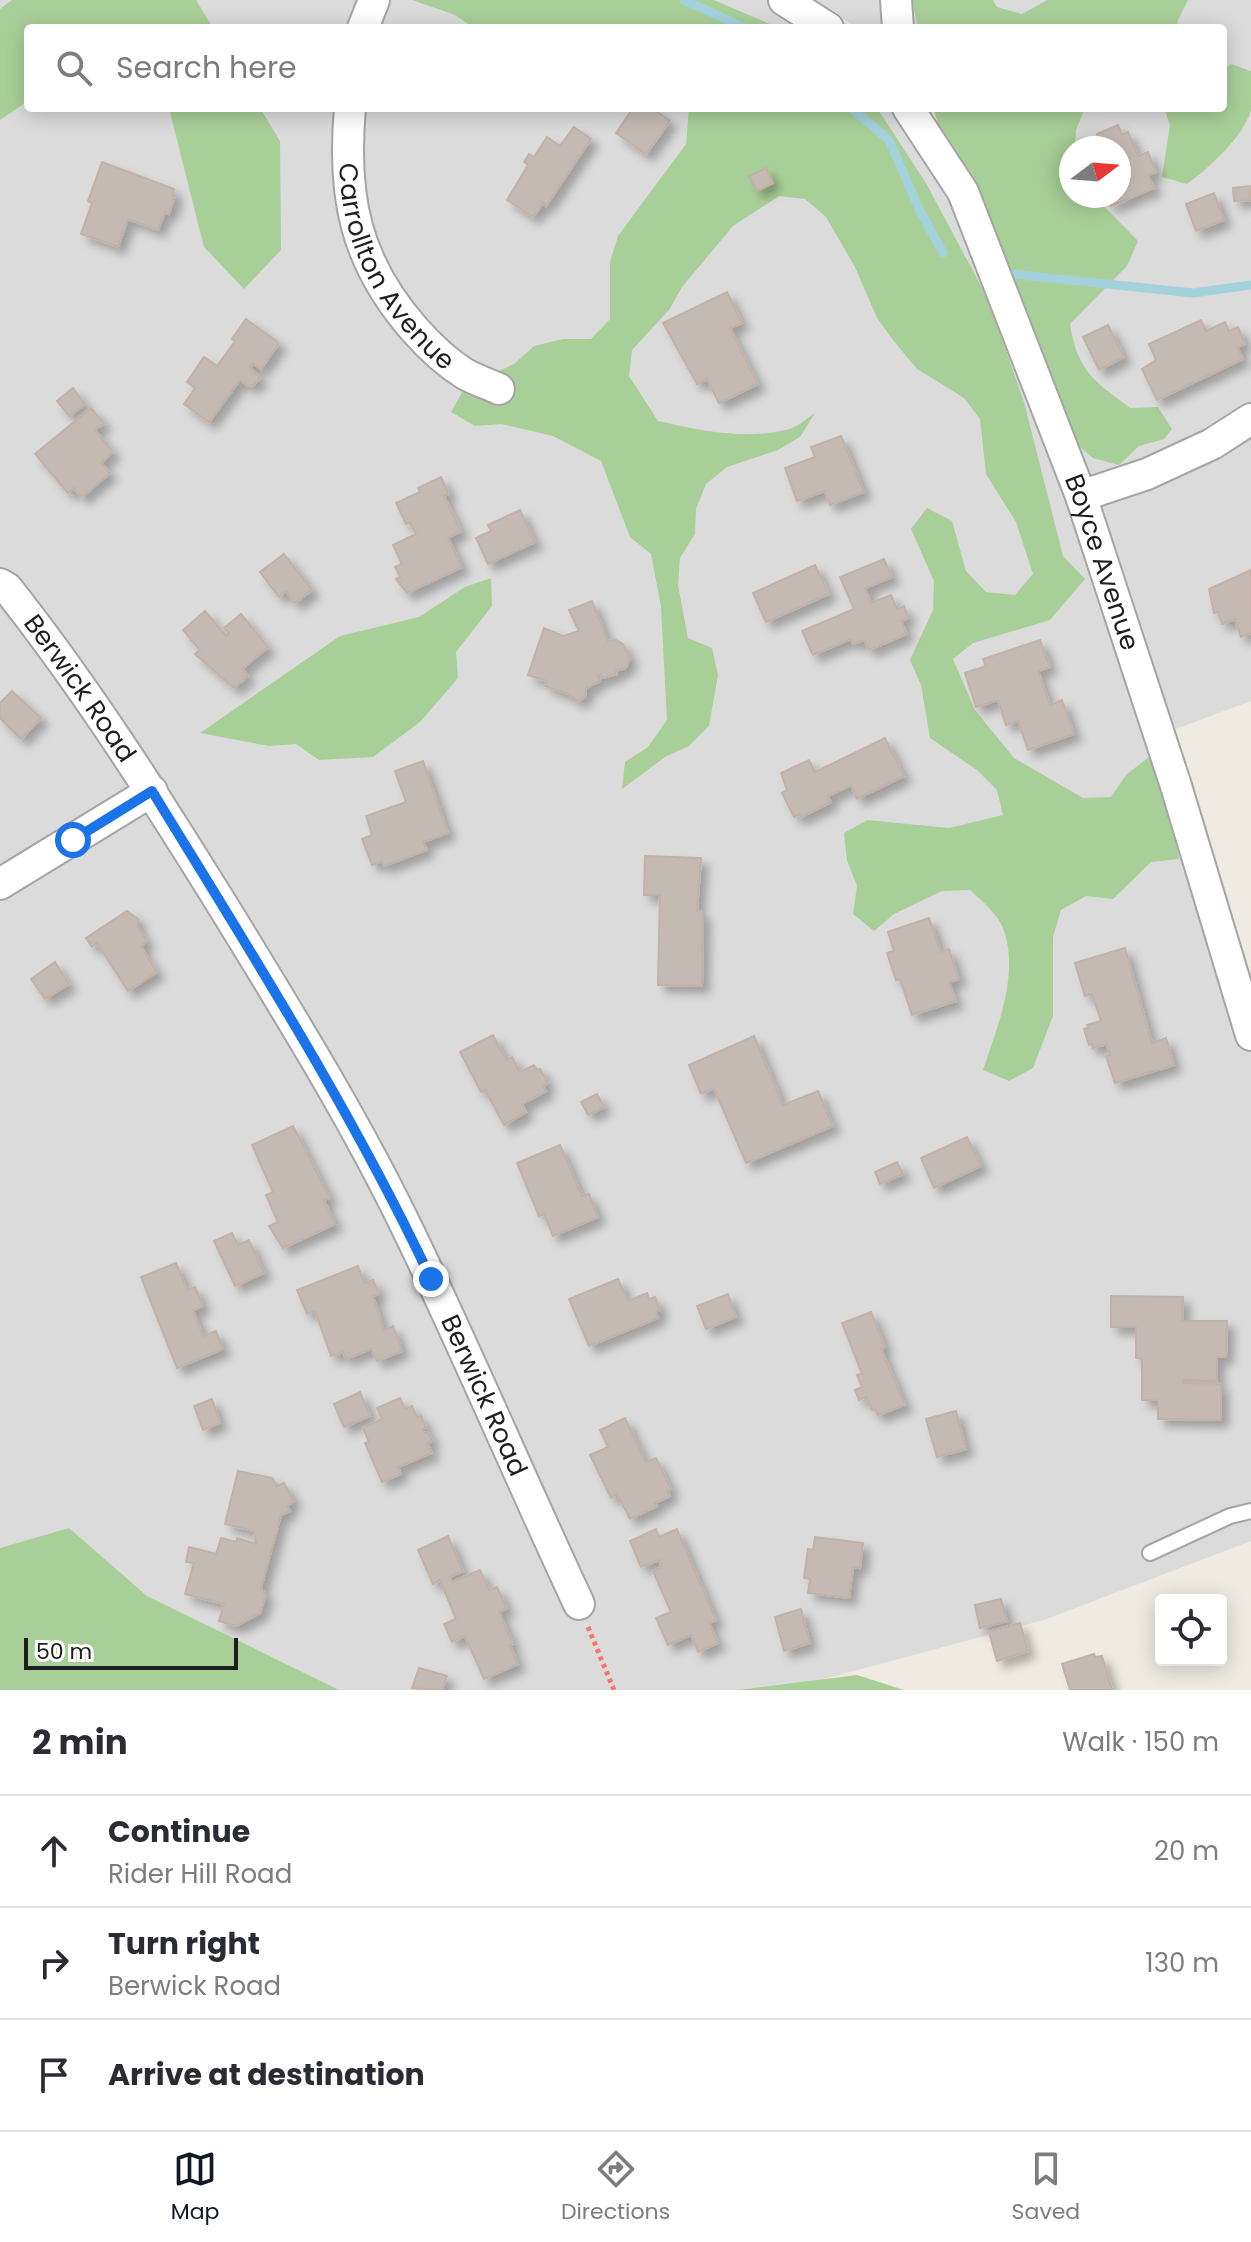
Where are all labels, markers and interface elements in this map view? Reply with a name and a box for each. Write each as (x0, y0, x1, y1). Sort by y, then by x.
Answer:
search box (24, 24, 1227, 112)
icon: search (52, 46, 96, 90)
text: Search here (116, 46, 297, 89)
north arrow (1059, 136, 1131, 208)
street label: Carrollton Avenue (330, 162, 463, 378)
street label: Boyce Avenue (1056, 469, 1148, 655)
street label: Berwick Road (15, 607, 145, 769)
route start (55, 822, 91, 858)
route end (413, 1261, 449, 1297)
street label: Berwick Road (432, 1309, 536, 1482)
map controls (1155, 1594, 1227, 1666)
button: locate (1155, 1594, 1227, 1666)
scale bar (24, 1634, 238, 1670)
text: 50 m (36, 1636, 92, 1667)
text: 2 min (32, 1718, 128, 1766)
text: Walk · 150 m (1062, 1724, 1219, 1760)
text: Continue (108, 1810, 250, 1853)
icon: ahead (32, 1829, 76, 1873)
text: 20 m (1154, 1833, 1219, 1869)
text: Rider Hill Road (108, 1856, 292, 1892)
text: Turn right (108, 1922, 260, 1965)
icon: right (32, 1941, 76, 1985)
text: 130 m (1145, 1945, 1219, 1981)
text: Berwick Road (108, 1968, 281, 2004)
icon: arrive (32, 2053, 76, 2097)
text: Arrive at destination (108, 2053, 425, 2096)
tab: Map (171, 2147, 219, 2228)
tab: Directions (561, 2147, 670, 2228)
tab: Saved (1012, 2147, 1080, 2228)

